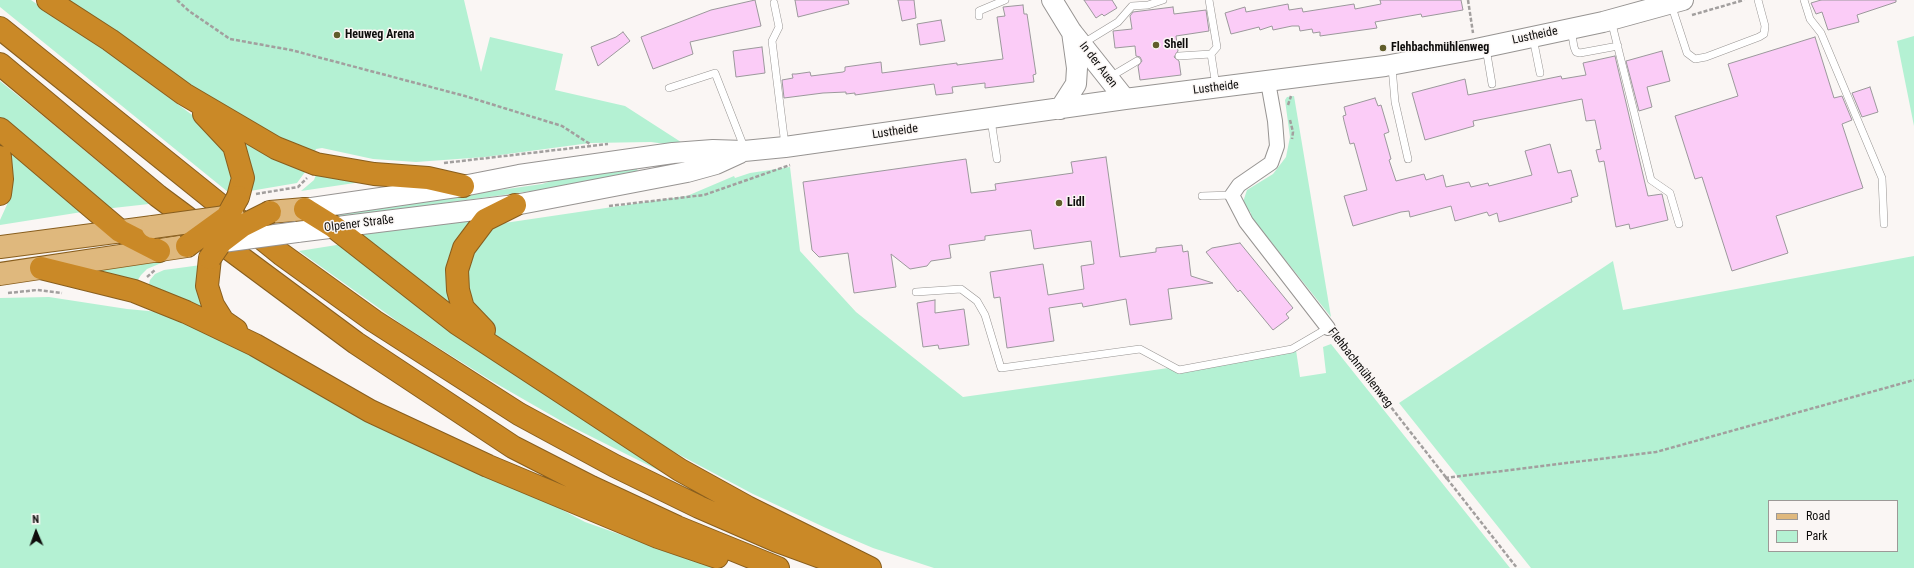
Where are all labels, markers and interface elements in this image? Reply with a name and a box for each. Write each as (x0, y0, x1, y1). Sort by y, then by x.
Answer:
street label: Lustheide (1511, 24, 1559, 48)
place label: Heuweg Arena (345, 28, 414, 42)
marker: Heuweg Arena (332, 30, 342, 40)
place label: Shell (1164, 38, 1188, 52)
street label: In der Auen (1076, 39, 1120, 91)
marker: Shell (1151, 40, 1161, 50)
place label: Flehbachmühlenweg (1391, 41, 1489, 55)
marker: Flehbachmühlenweg (1378, 43, 1388, 53)
street label: Lustheide (1192, 78, 1240, 98)
street label: Lustheide (871, 122, 919, 142)
place label: Lidl (1067, 196, 1085, 210)
marker: Lidl (1054, 198, 1064, 208)
street label: Olpener Straße (323, 213, 395, 235)
street label: Flehbachmühlenweg (1324, 325, 1396, 411)
legend (1768, 500, 1898, 552)
text: Road (1806, 509, 1830, 523)
north arrow (16, 512, 56, 552)
text: N (32, 513, 39, 526)
text: Park (1806, 529, 1827, 543)

